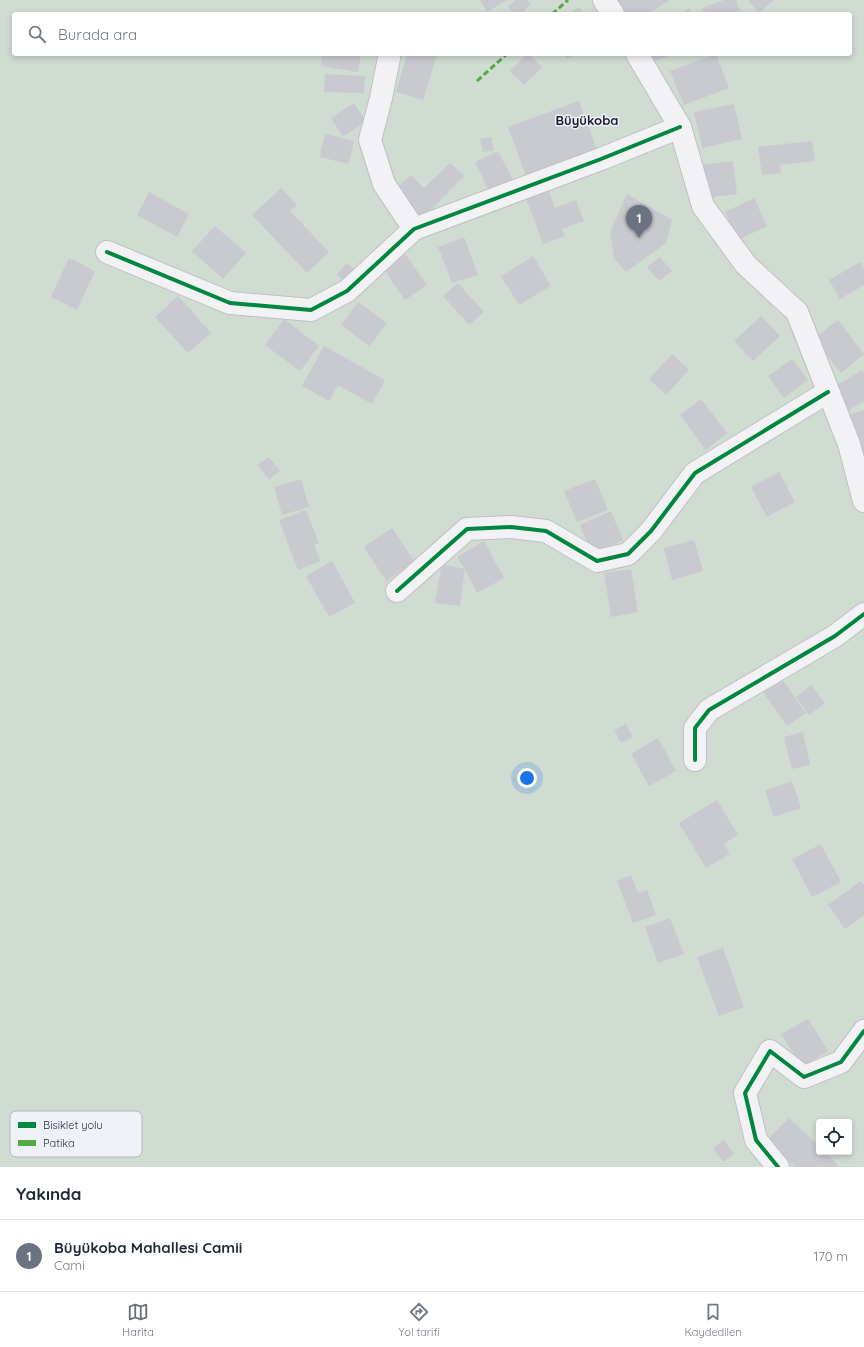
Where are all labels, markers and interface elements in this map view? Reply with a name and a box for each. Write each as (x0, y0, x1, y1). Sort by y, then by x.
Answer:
search box (12, 12, 852, 56)
icon: search (26, 23, 48, 45)
text: Burada ara (58, 25, 137, 44)
district label: Büyükoba (556, 112, 618, 128)
pin: 1 (626, 205, 652, 238)
your location (517, 768, 537, 788)
legend (10, 1111, 142, 1157)
text: Bisiklet yolu (43, 1118, 103, 1132)
map controls (816, 1119, 852, 1155)
button: locate (816, 1119, 852, 1155)
text: Patika (43, 1136, 75, 1150)
text: Yakında (16, 1183, 81, 1204)
text: Büyükoba Mahallesi Camii (54, 1238, 242, 1257)
text: 1 (26, 1248, 32, 1264)
text: 170 m (813, 1248, 848, 1264)
text: Cami (54, 1257, 85, 1273)
tab: Harita (122, 1301, 154, 1339)
tab: Yol tarifi (399, 1301, 440, 1339)
tab: Kaydedilen (684, 1301, 742, 1339)

